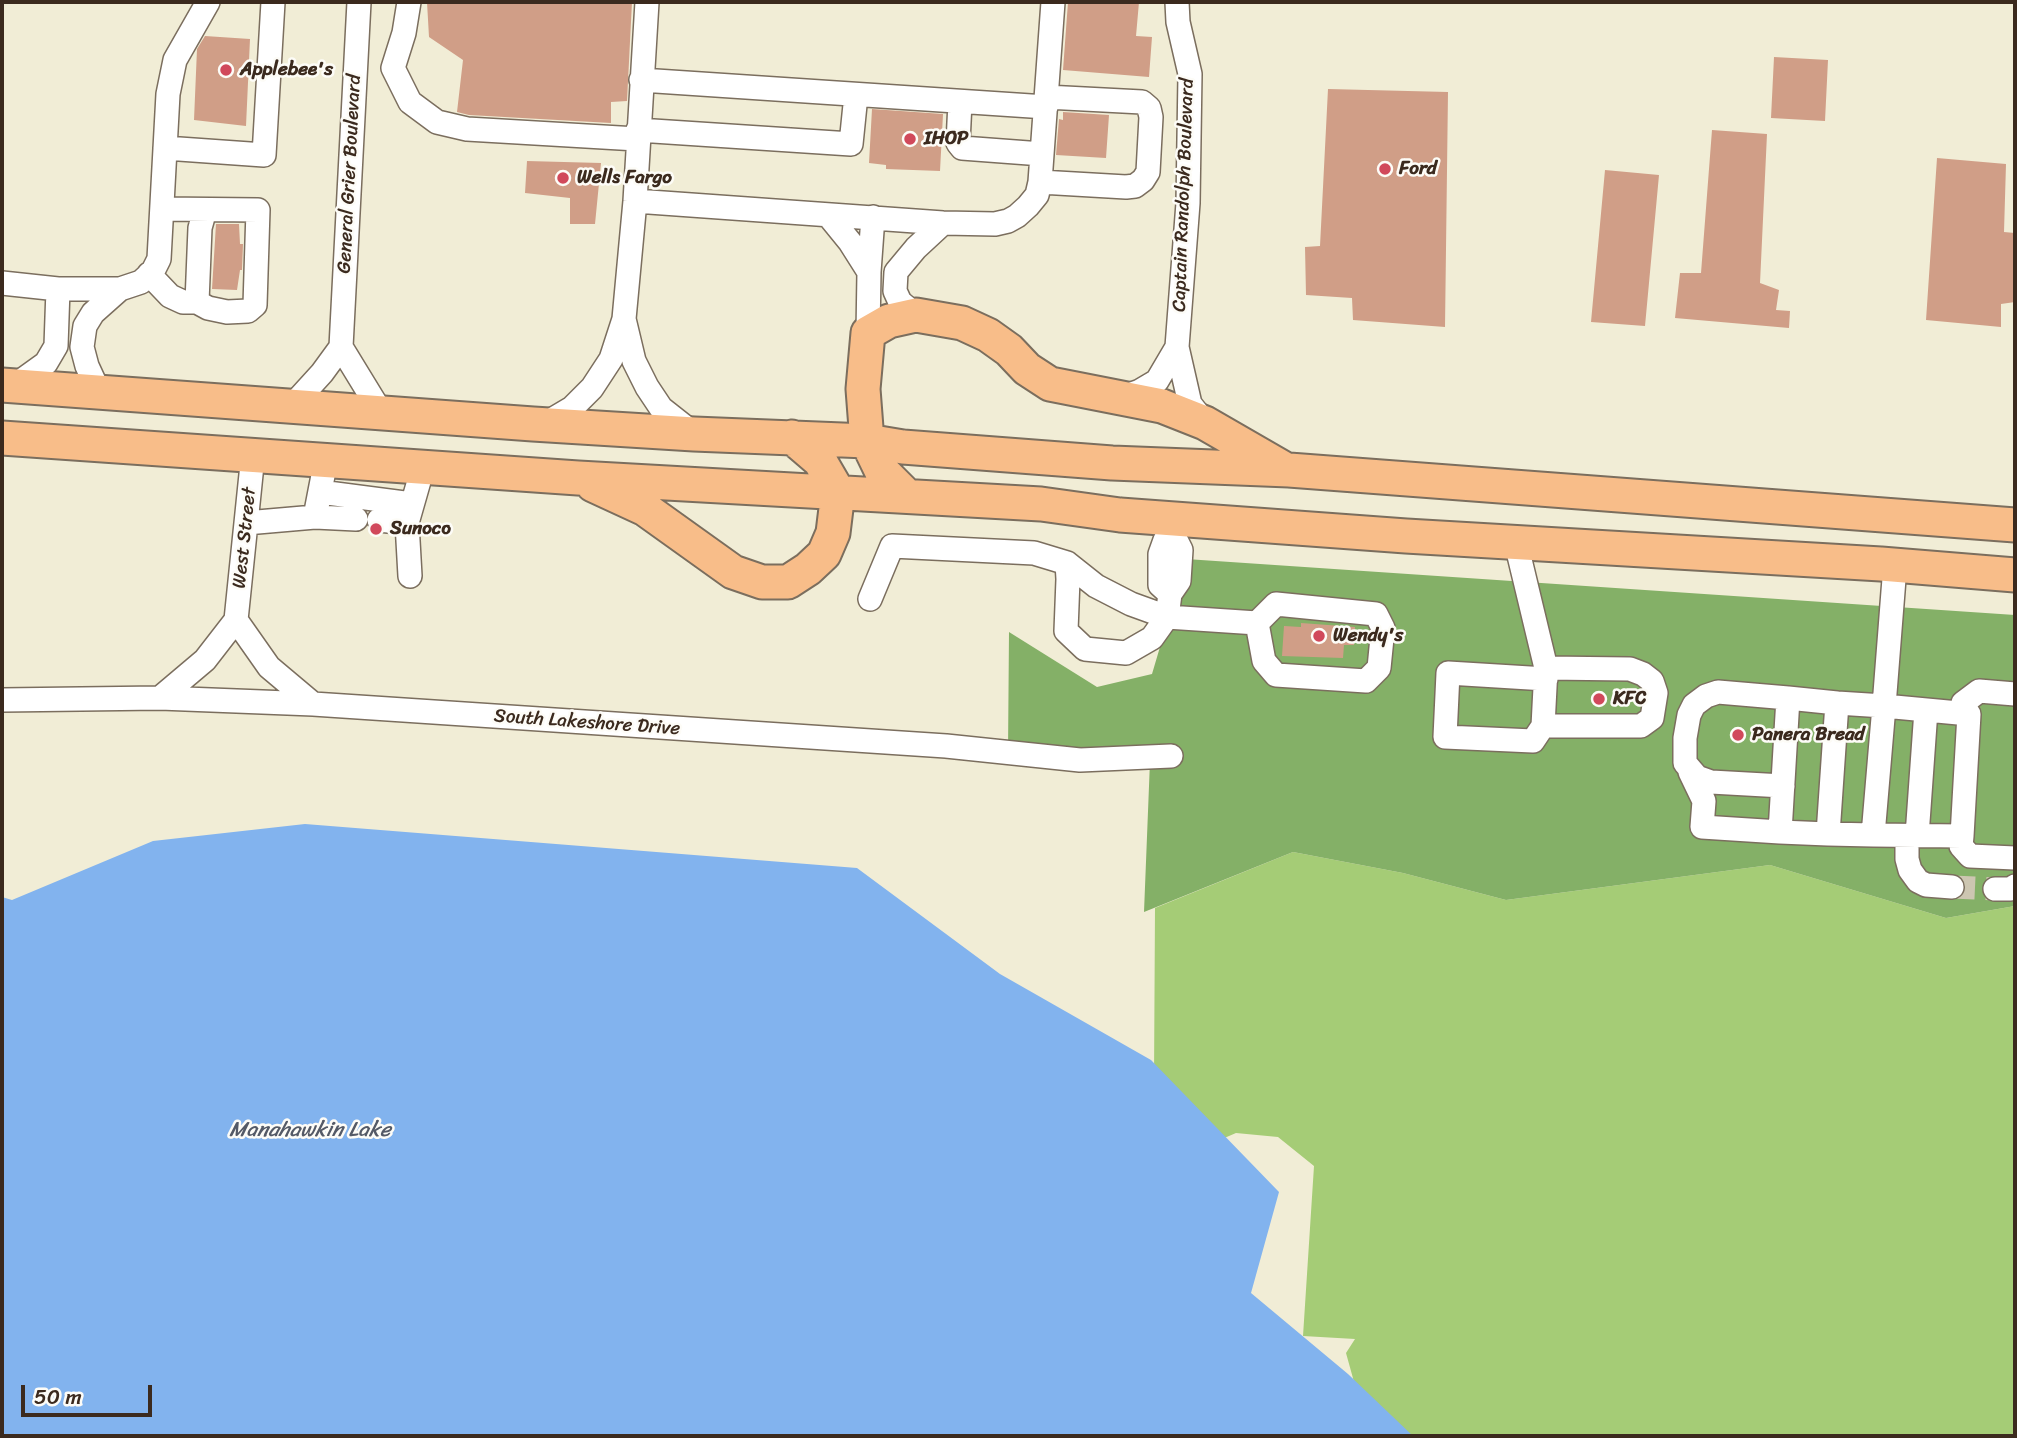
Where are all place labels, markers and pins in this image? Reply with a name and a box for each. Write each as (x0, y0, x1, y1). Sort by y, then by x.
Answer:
place label: Applebee's (240, 59, 333, 81)
marker: Applebee's (218, 62, 234, 78)
place label: IHOP (924, 128, 968, 150)
marker: IHOP (902, 131, 918, 147)
place label: Ford (1399, 158, 1437, 180)
marker: Ford (1377, 161, 1393, 177)
place label: Wells Fargo (577, 167, 672, 189)
marker: Wells Fargo (555, 170, 571, 186)
place label: Sunoco (390, 518, 451, 540)
marker: Sunoco (368, 521, 384, 537)
place label: Wendy's (1333, 625, 1403, 647)
marker: Wendy's (1311, 628, 1327, 644)
place label: KFC (1613, 688, 1646, 710)
marker: KFC (1591, 691, 1607, 707)
place label: Panera Bread (1752, 724, 1864, 746)
marker: Panera Bread (1730, 727, 1746, 743)

